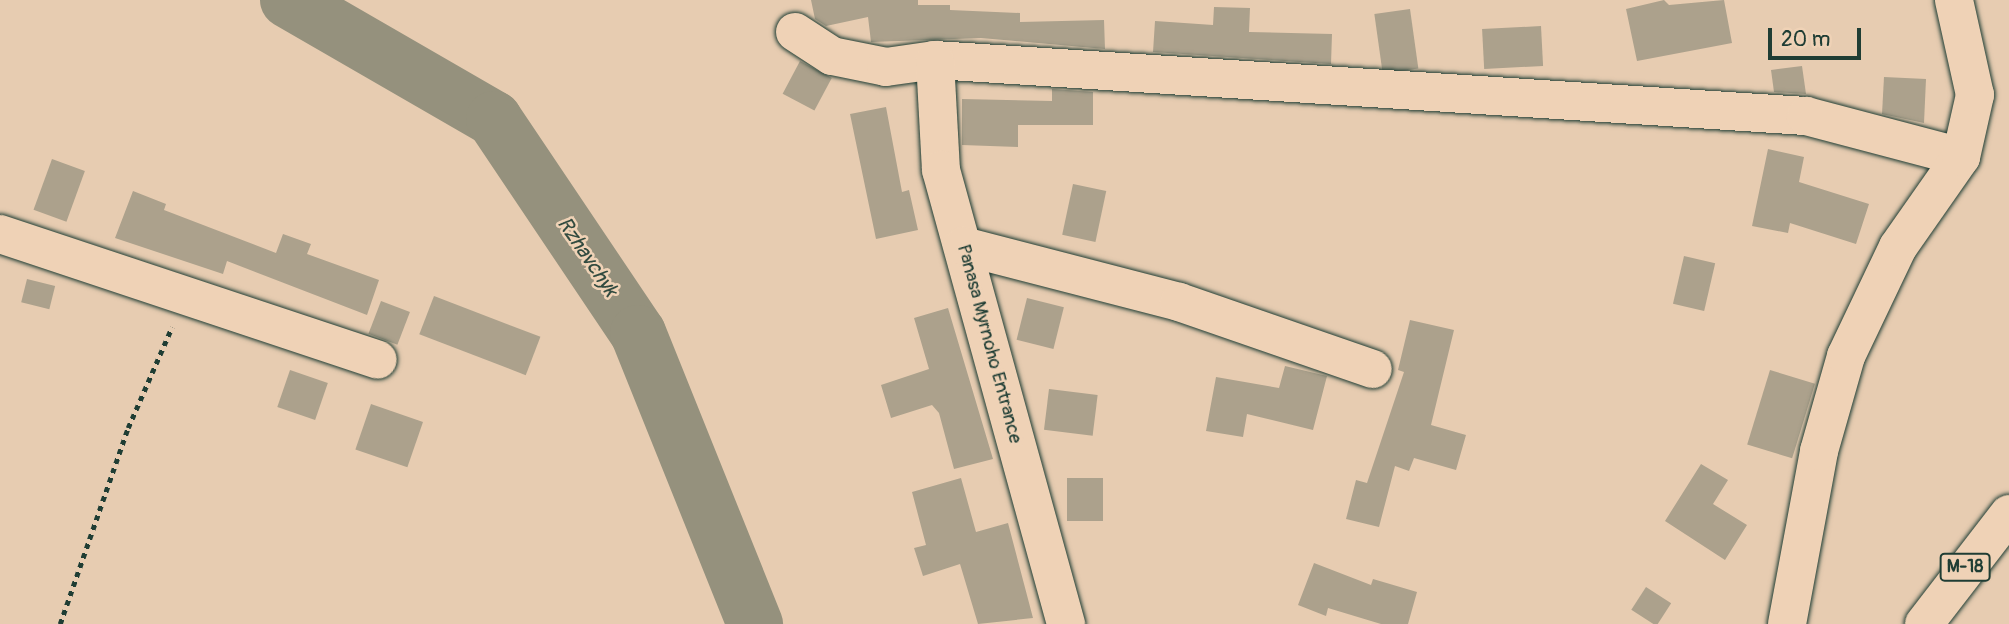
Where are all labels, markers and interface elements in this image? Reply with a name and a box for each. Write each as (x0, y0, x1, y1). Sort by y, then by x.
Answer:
scale bar (1771, 14, 1864, 58)
text: 20 m (1781, 26, 1830, 53)
water label: Rzhavchyk (551, 212, 623, 302)
street label: Panasa Myrnoho Entrance (951, 242, 1027, 446)
road number: М-18 (1939, 552, 1991, 582)

